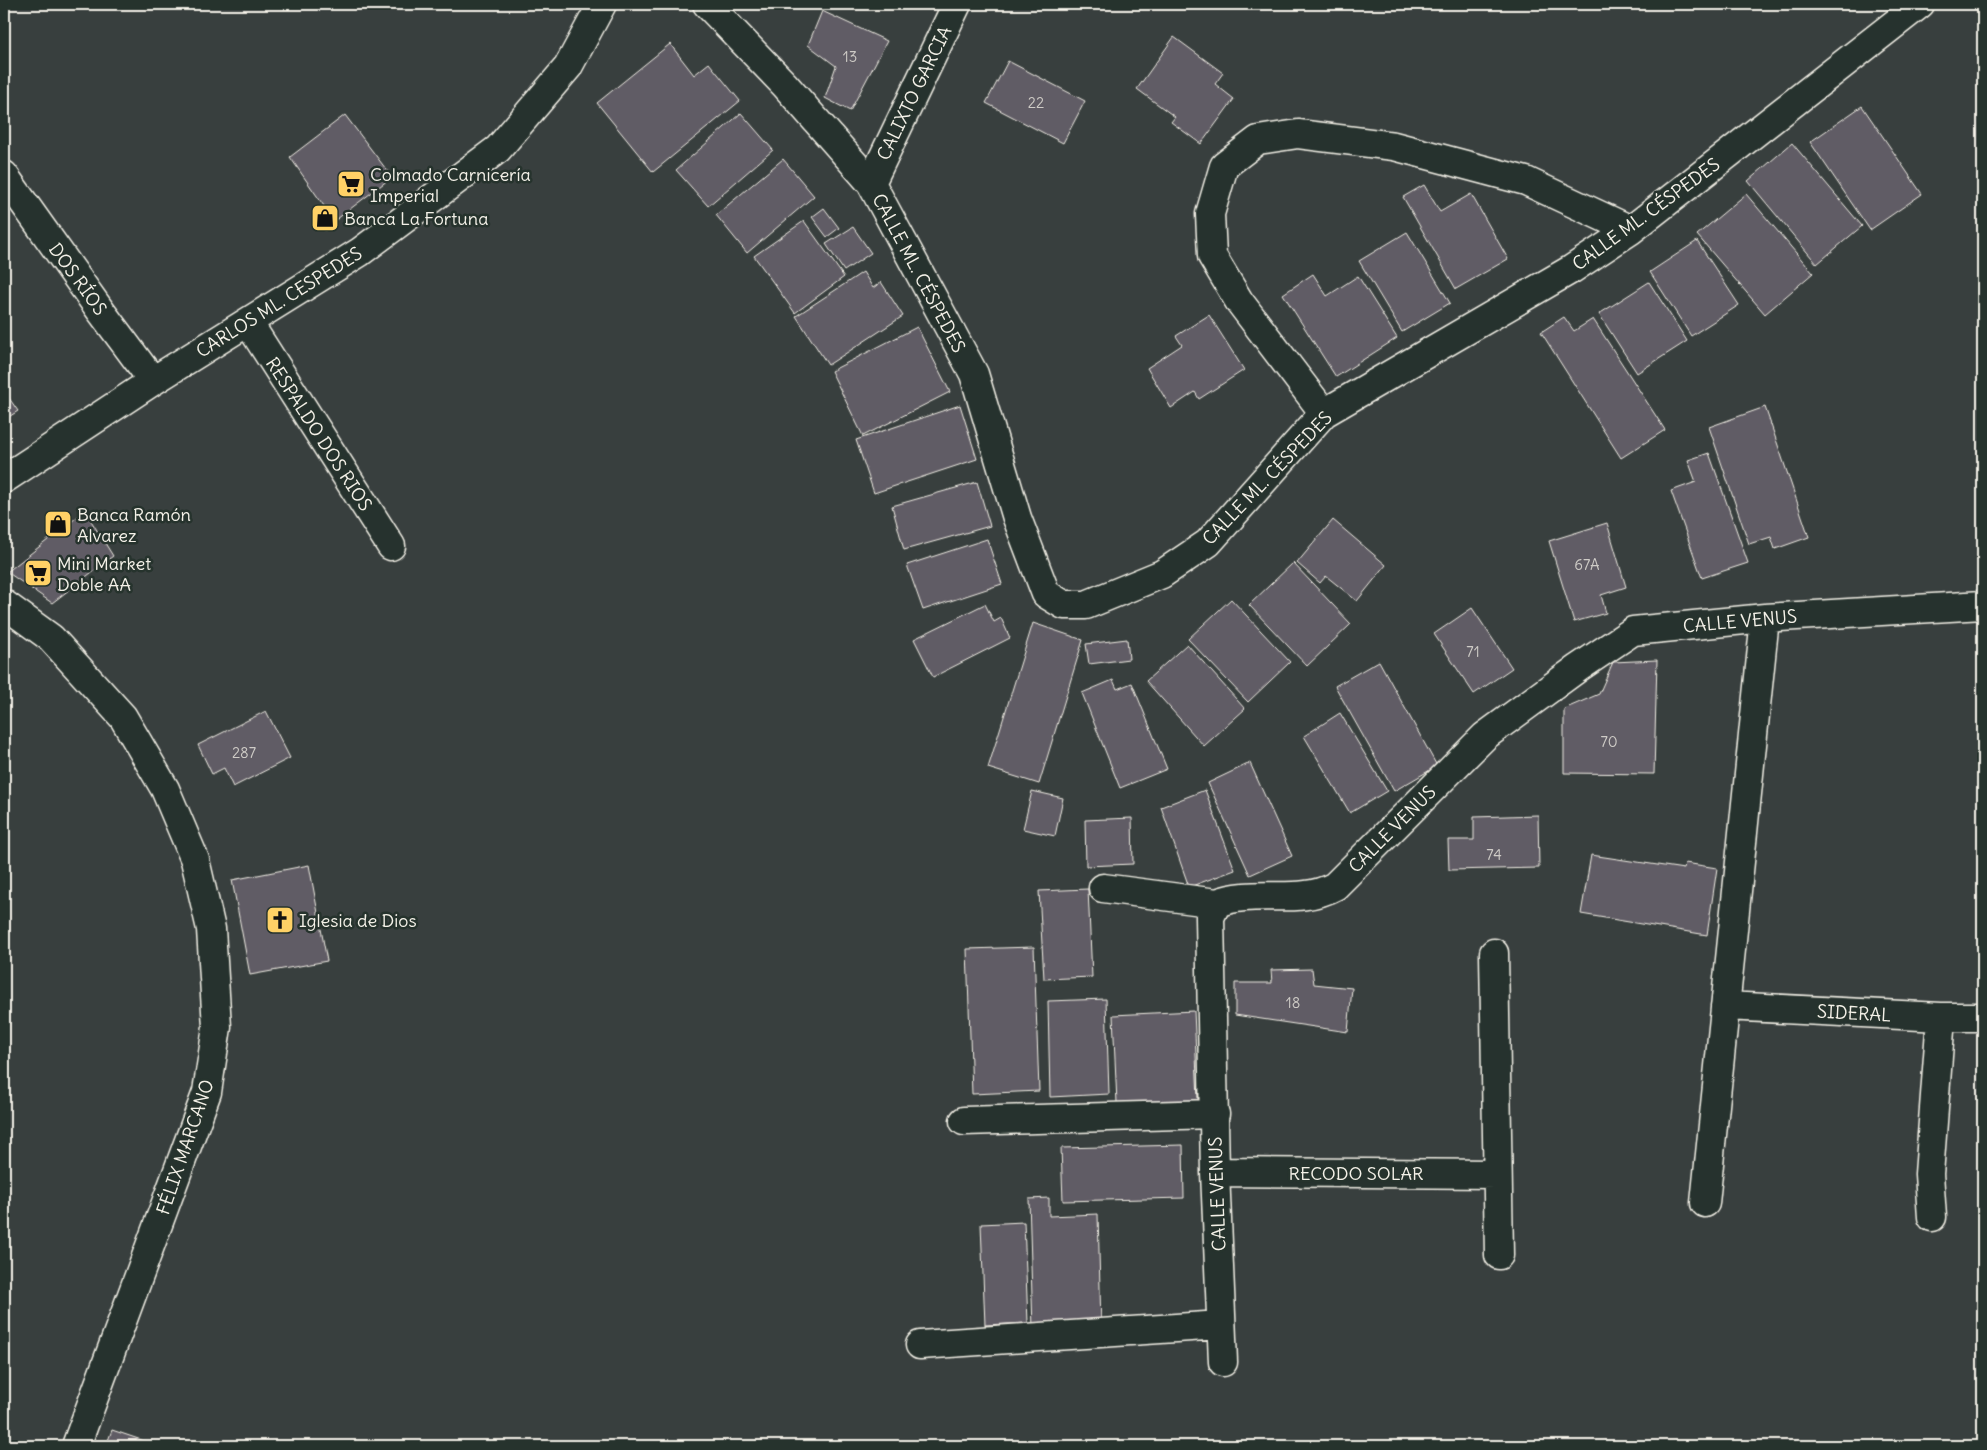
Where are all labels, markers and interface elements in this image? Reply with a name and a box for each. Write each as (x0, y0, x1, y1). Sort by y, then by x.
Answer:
street label: CALIXTO GARCIA (872, 22, 956, 164)
house number: 13 (843, 47, 857, 66)
house number: 22 (1028, 93, 1044, 112)
street label: CALLE ML. CÉSPEDES (1568, 153, 1724, 275)
place label: Colmado Carnicería Imperial (370, 163, 531, 207)
supermarket icon: Colmado Carnicería Imperial (336, 169, 366, 199)
street label: CALLE ML. CÉSPEDES (867, 189, 971, 357)
shop icon: Banca La Fortuna (310, 203, 340, 233)
place label: Banca La Fortuna (344, 207, 488, 230)
street label: DOS RÍOS (44, 238, 112, 320)
street label: CARLOS ML. CESPEDES (192, 242, 366, 362)
street label: RESPALDO DOS RIOS (261, 353, 377, 515)
street label: CALLE ML. CÉSPEDES (1197, 406, 1337, 550)
place label: Banca Ramón Alvarez (77, 503, 191, 547)
shop icon: Banca Ramón Alvarez (43, 509, 73, 539)
place label: Mini Market Doble AA (57, 552, 151, 596)
house number: 67A (1574, 555, 1600, 574)
supermarket icon: Mini Market Doble AA (23, 558, 53, 588)
street label: CALLE VENUS (1682, 605, 1798, 637)
house number: 71 (1466, 642, 1480, 661)
house number: 70 (1600, 732, 1618, 751)
house number: 287 (232, 743, 256, 762)
street label: CALLE VENUS (1343, 780, 1441, 878)
house number: 74 (1486, 845, 1502, 864)
church icon: Iglesia de Dios (265, 905, 295, 935)
place label: Iglesia de Dios (299, 909, 417, 932)
house number: 18 (1286, 993, 1300, 1012)
street label: SIDERAL (1816, 1000, 1892, 1026)
street label: FÉLIX MARCANO (151, 1076, 219, 1218)
street label: CALLE VENUS (1204, 1136, 1230, 1252)
street label: RECODO SOLAR (1289, 1162, 1423, 1185)

